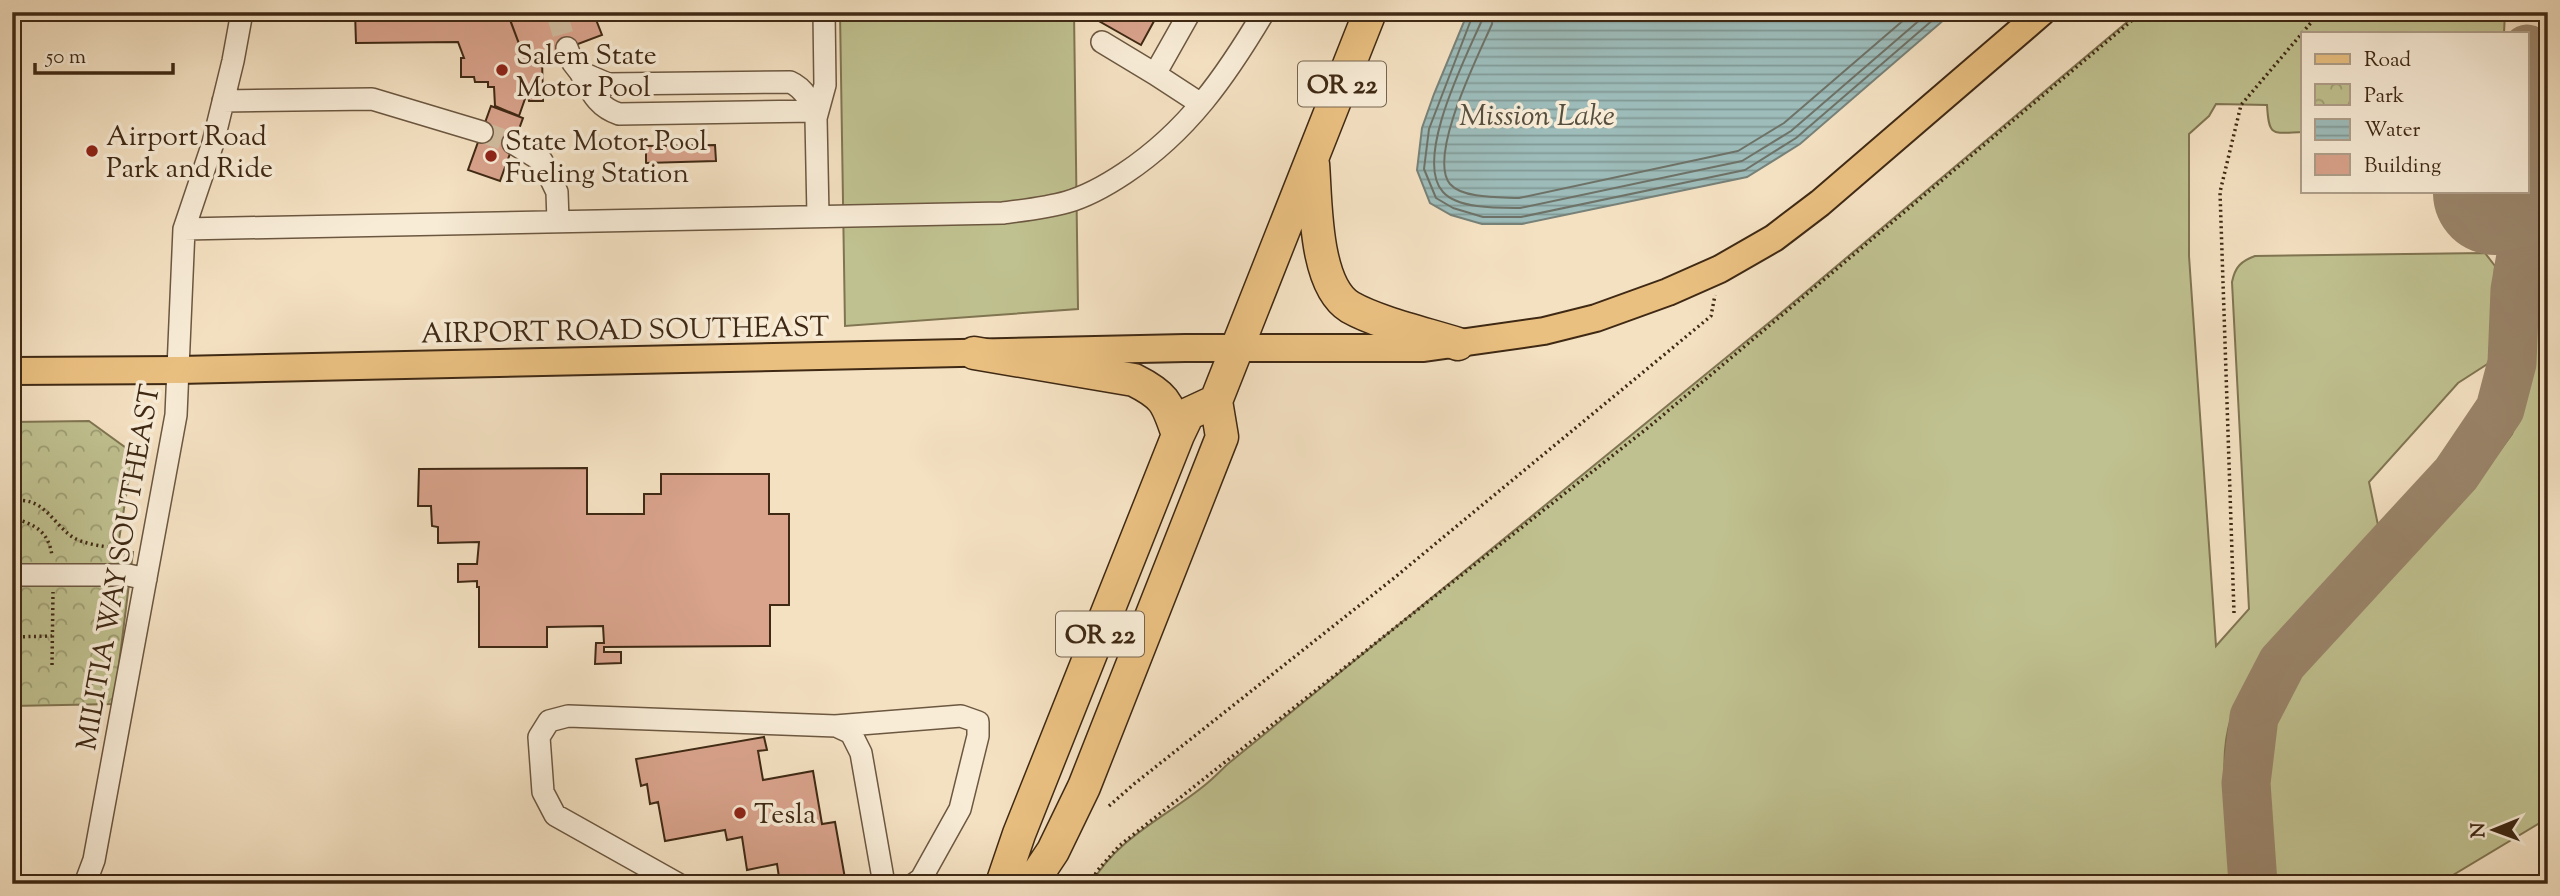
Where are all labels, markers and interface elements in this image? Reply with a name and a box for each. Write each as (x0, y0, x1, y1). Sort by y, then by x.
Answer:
scale bar (35, 32, 173, 76)
legend (2301, 32, 2528, 192)
place label: Salem State Motor Pool (516, 37, 657, 109)
text: 50 m (45, 43, 86, 73)
text: Road (2364, 46, 2411, 76)
road number: OR 22 (1298, 61, 1386, 106)
marker: Salem State Motor Pool (494, 62, 510, 78)
text: Park (2364, 82, 2405, 112)
water label: Mission Lake (1459, 96, 1615, 139)
text: Water (2364, 116, 2421, 146)
place label: Airport Road Park and Ride (106, 118, 273, 190)
place label: State Motor Pool Fueling Station (505, 123, 707, 195)
marker: Airport Road Park and Ride (84, 143, 100, 159)
marker: State Motor Pool Fueling Station (483, 148, 499, 164)
text: Building (2364, 152, 2441, 182)
street label: AIRPORT ROAD SOUTHEAST (420, 308, 830, 356)
street label: MILITIA WAY SOUTHEAST (68, 381, 172, 754)
road number: OR 22 (1056, 612, 1144, 656)
north arrow (2458, 794, 2528, 864)
place label: Tesla (754, 796, 816, 836)
marker: Tesla (732, 805, 748, 821)
text: N (2466, 822, 2493, 838)

